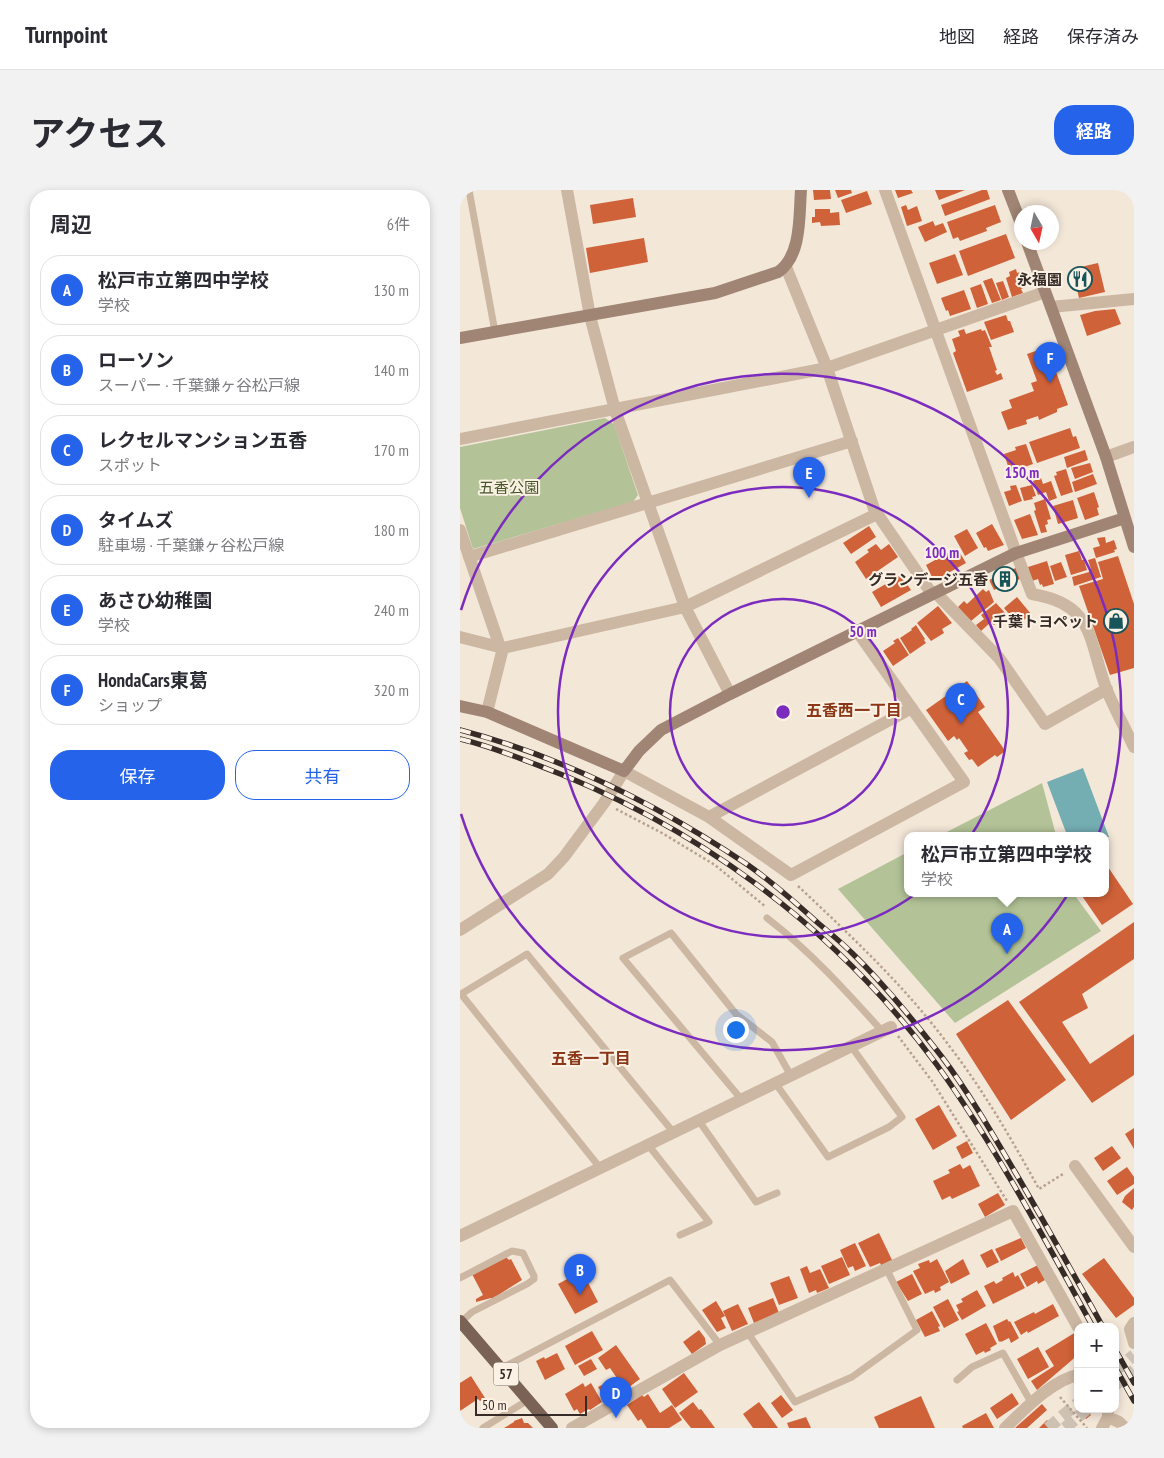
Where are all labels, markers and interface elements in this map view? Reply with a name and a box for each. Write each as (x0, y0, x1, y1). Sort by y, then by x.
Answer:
text: Turnpoint (25, 19, 107, 50)
text: 地図 (939, 25, 975, 48)
text: 経路 (1003, 25, 1039, 48)
text: 保存済み (1067, 25, 1139, 48)
button: 経路 (1054, 105, 1134, 155)
text: アクセス (30, 110, 168, 156)
north arrow (1014, 205, 1059, 250)
text: 周辺 (50, 211, 92, 238)
text: 6件 (387, 214, 410, 234)
restaurant icon: 永福園 (1067, 266, 1093, 292)
text: 松戸市立第四中学校 (98, 268, 269, 292)
place label: 永福園 (1017, 270, 1062, 289)
text: A (63, 280, 71, 300)
text: 130 m (374, 280, 409, 300)
text: 学校 (98, 295, 130, 315)
pin: F (1034, 342, 1066, 383)
text: ローソン (98, 348, 174, 372)
text: B (63, 360, 71, 380)
text: 140 m (374, 360, 409, 380)
text: スーパー · 千葉鎌ヶ谷松戸線 (98, 375, 300, 395)
text: レクセルマンション五香 (98, 428, 307, 452)
text: C (63, 440, 71, 460)
text: 170 m (374, 440, 409, 460)
text: スポット (98, 455, 162, 475)
pin: E (793, 457, 825, 498)
text: 150 m (1005, 463, 1039, 482)
park label: 五香公園 (479, 478, 539, 497)
text: タイムズ (98, 508, 174, 532)
text: D (63, 520, 71, 540)
text: 180 m (374, 520, 409, 540)
text: 駐車場 · 千葉鎌ヶ谷松戸線 (98, 535, 284, 555)
text: 100 m (925, 543, 959, 562)
building icon: グランデージ五香 (992, 566, 1018, 592)
place label: グランデージ五香 (868, 570, 988, 589)
text: あさひ幼稚園 (98, 588, 212, 612)
text: E (64, 600, 70, 620)
text: 240 m (374, 600, 409, 620)
shop icon: 千葉トヨペット (1103, 608, 1129, 634)
place label: 千葉トヨペット (993, 612, 1098, 631)
text: 学校 (98, 615, 130, 635)
text: 50 m (849, 622, 877, 641)
text: HondaCars東葛 (98, 668, 208, 692)
text: F (64, 680, 70, 700)
text: 320 m (374, 680, 409, 700)
pin: C (945, 683, 977, 724)
text: ショップ (98, 695, 162, 715)
district label: 五香西一丁目 (806, 700, 902, 720)
centre of rings (774, 703, 792, 721)
button: 保存 (50, 750, 225, 800)
button: 共有 (235, 750, 410, 800)
popup (904, 832, 1109, 897)
text: 松戸市立第四中学校 (921, 842, 1092, 866)
text: 学校 (921, 869, 953, 889)
pin: A (991, 913, 1023, 954)
your location (723, 1017, 749, 1043)
district label: 五香一丁目 (551, 1048, 631, 1068)
pin: B (564, 1254, 596, 1295)
map controls (1074, 1323, 1119, 1413)
button: + (1074, 1323, 1119, 1368)
road number: 57 (494, 1362, 518, 1386)
button: − (1074, 1368, 1119, 1413)
pin: D (600, 1377, 632, 1418)
scale bar (475, 1393, 588, 1416)
text: 50 m (482, 1396, 507, 1414)

